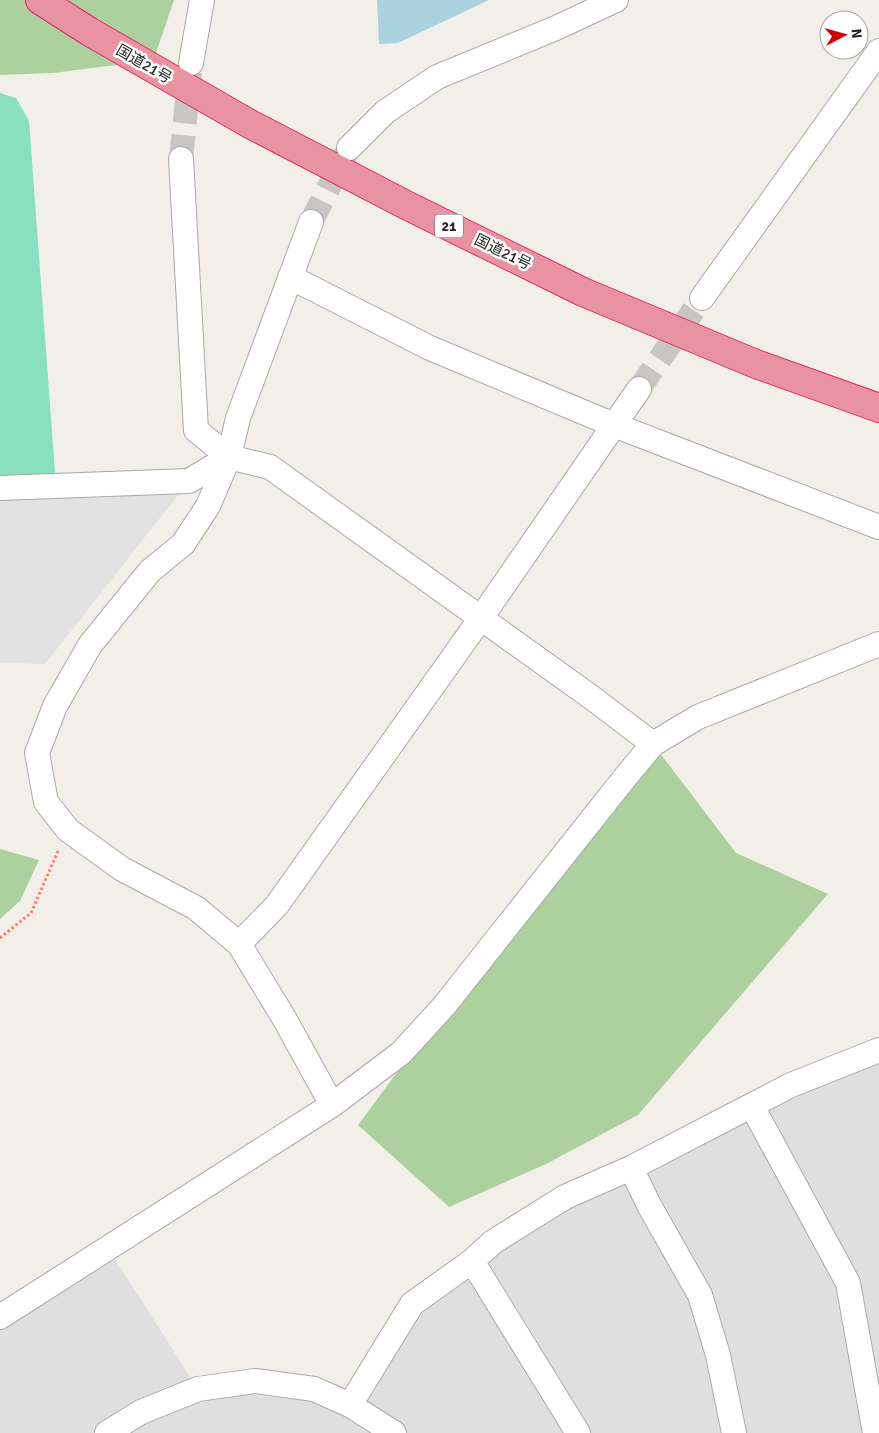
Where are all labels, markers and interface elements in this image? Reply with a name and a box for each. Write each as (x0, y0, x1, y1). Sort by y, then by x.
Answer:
north arrow (819, 10, 869, 60)
text: N (847, 28, 865, 39)
street label: 国道21号 (113, 41, 175, 87)
road number: 21 (435, 215, 463, 238)
street label: 国道21号 (472, 230, 534, 274)

